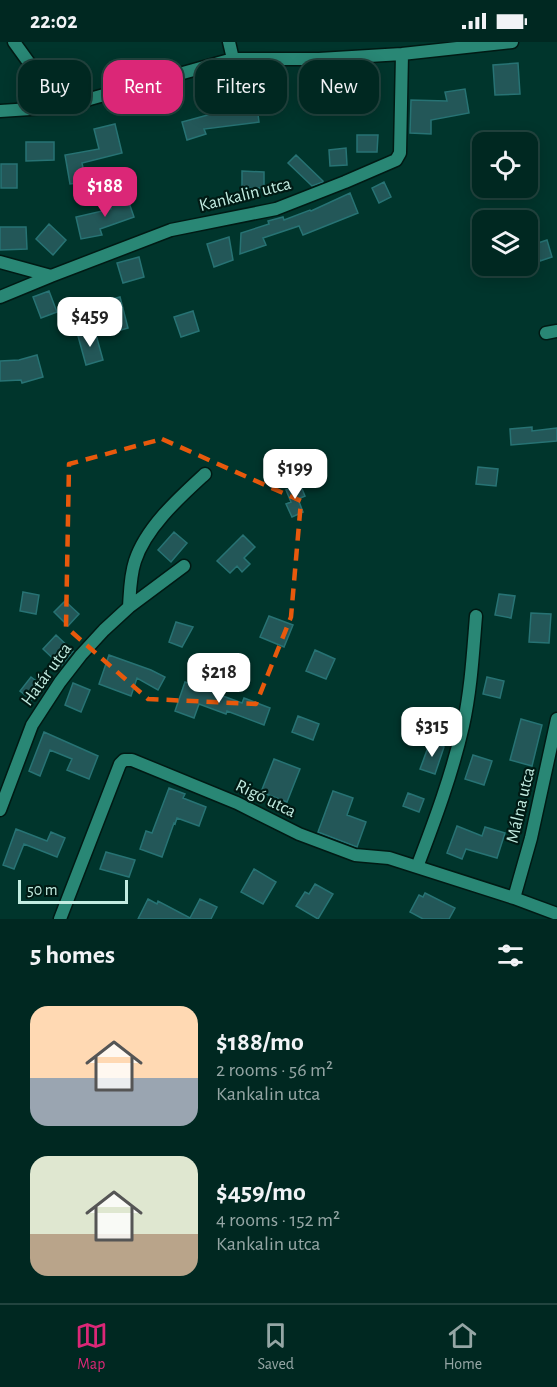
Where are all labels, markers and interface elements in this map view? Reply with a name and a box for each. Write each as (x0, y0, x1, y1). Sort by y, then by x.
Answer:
text: 22:02 (30, 10, 78, 32)
chip: Buy (18, 60, 91, 114)
chip: Rent (103, 60, 183, 114)
chip: Filters (195, 60, 287, 114)
chip: New (299, 60, 379, 114)
map controls (472, 132, 538, 276)
button: locate (472, 132, 538, 198)
pin: $188 (69, 167, 141, 218)
street label: Kankalin utca (197, 175, 293, 215)
text: $188 (87, 176, 123, 196)
button: layers (472, 210, 538, 276)
pin: $459 (54, 297, 126, 348)
text: $459 (71, 306, 109, 326)
pin: $199 (259, 449, 331, 500)
text: $199 (277, 458, 313, 478)
street label: Határ utca (18, 640, 75, 709)
pin: $218 (183, 653, 255, 704)
text: $218 (201, 662, 237, 682)
pin: $315 (396, 707, 468, 758)
text: $315 (415, 716, 449, 736)
street label: Málna utca (504, 766, 538, 845)
street label: Rigó utca (233, 777, 299, 821)
scale bar (18, 877, 128, 904)
text: 50 m (27, 882, 58, 898)
icon: filters (494, 939, 527, 972)
text: 5 homes (30, 942, 115, 968)
text: $188/mo (216, 1029, 304, 1055)
icon: home (78, 1030, 150, 1102)
text: 2 rooms · 56 m² (216, 1060, 333, 1080)
text: Kankalin utca (216, 1084, 321, 1104)
text: $459/mo (216, 1179, 306, 1205)
icon: home (78, 1180, 150, 1252)
text: 4 rooms · 152 m² (216, 1210, 340, 1230)
text: Kankalin utca (216, 1234, 321, 1254)
tab: Map (75, 1319, 108, 1374)
tab: Saved (257, 1319, 294, 1374)
tab: Home (444, 1319, 482, 1374)

